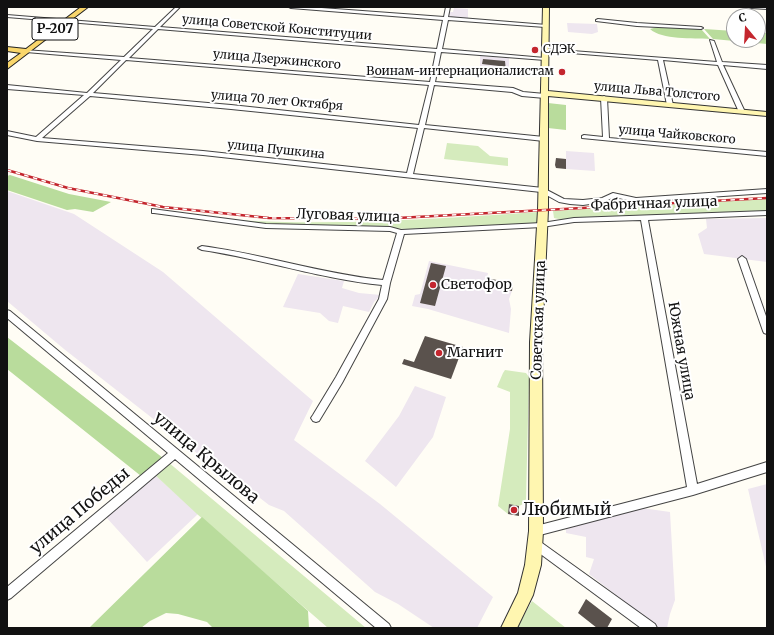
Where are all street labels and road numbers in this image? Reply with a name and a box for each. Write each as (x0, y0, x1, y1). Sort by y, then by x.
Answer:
street label: улица Советской Конституции (182, 13, 372, 43)
road number: Р-207 (32, 18, 78, 40)
street label: улица Дзержинского (212, 47, 342, 73)
street label: улица Льва Толстого (593, 79, 721, 105)
street label: улица 70 лет Октября (210, 88, 344, 114)
street label: улица Чайковского (618, 123, 736, 147)
street label: улица Пушкина (227, 138, 325, 162)
street label: Фабричная улица (590, 193, 718, 215)
street label: Луговая улица (296, 206, 400, 226)
street label: Советская улица (529, 260, 549, 380)
street label: Южная улица (664, 301, 698, 401)
street label: улица Крылова (149, 408, 263, 508)
street label: улица Победы (26, 463, 134, 559)

